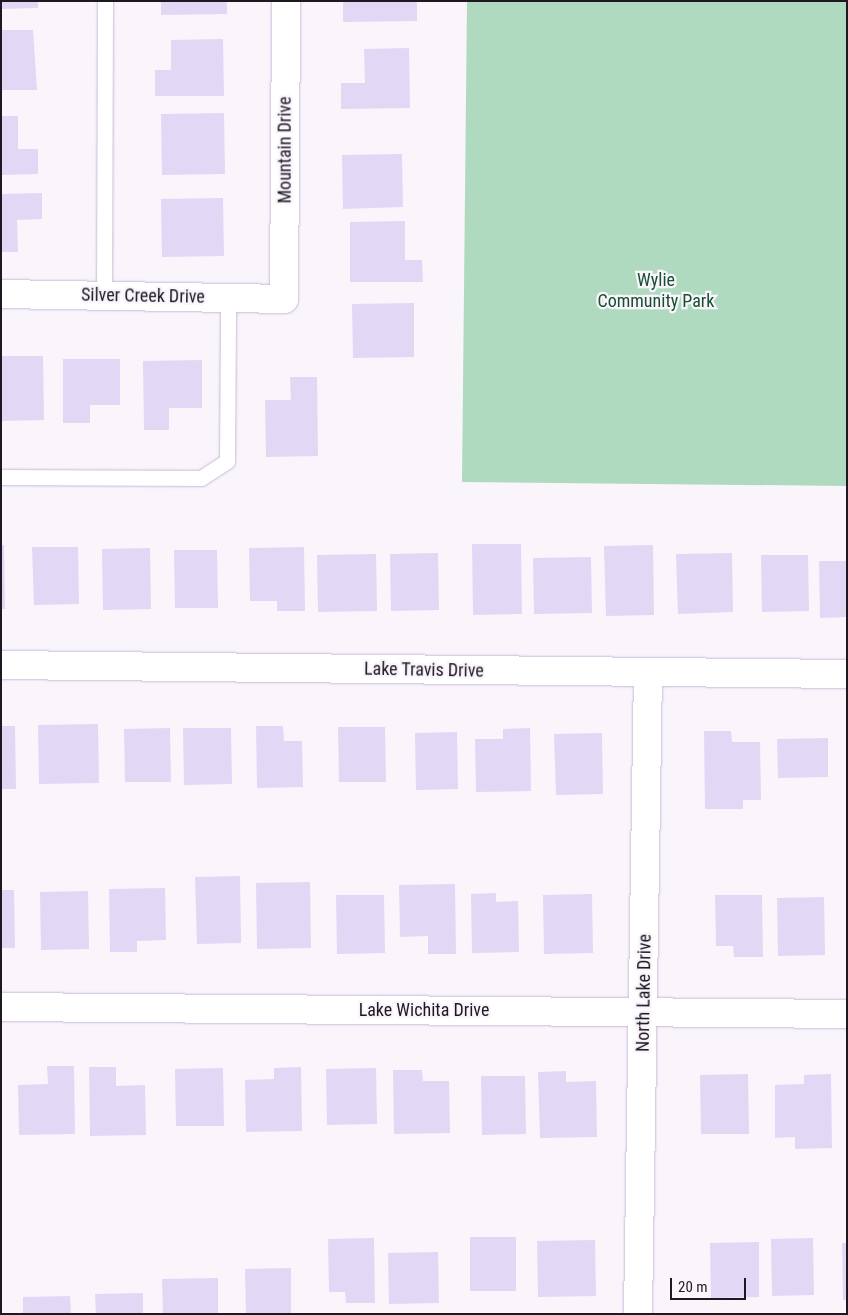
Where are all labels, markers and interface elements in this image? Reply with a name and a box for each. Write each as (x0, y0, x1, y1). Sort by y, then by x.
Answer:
street label: Mountain Drive (274, 97, 296, 203)
park label: Wylie Community Park (598, 270, 714, 312)
street label: Silver Creek Drive (81, 284, 205, 308)
street label: Lake Travis Drive (364, 658, 484, 682)
street label: North Lake Drive (632, 934, 656, 1052)
street label: Lake Wichita Drive (359, 999, 489, 1021)
scale bar (673, 1268, 749, 1300)
text: 20 m (678, 1278, 708, 1296)

